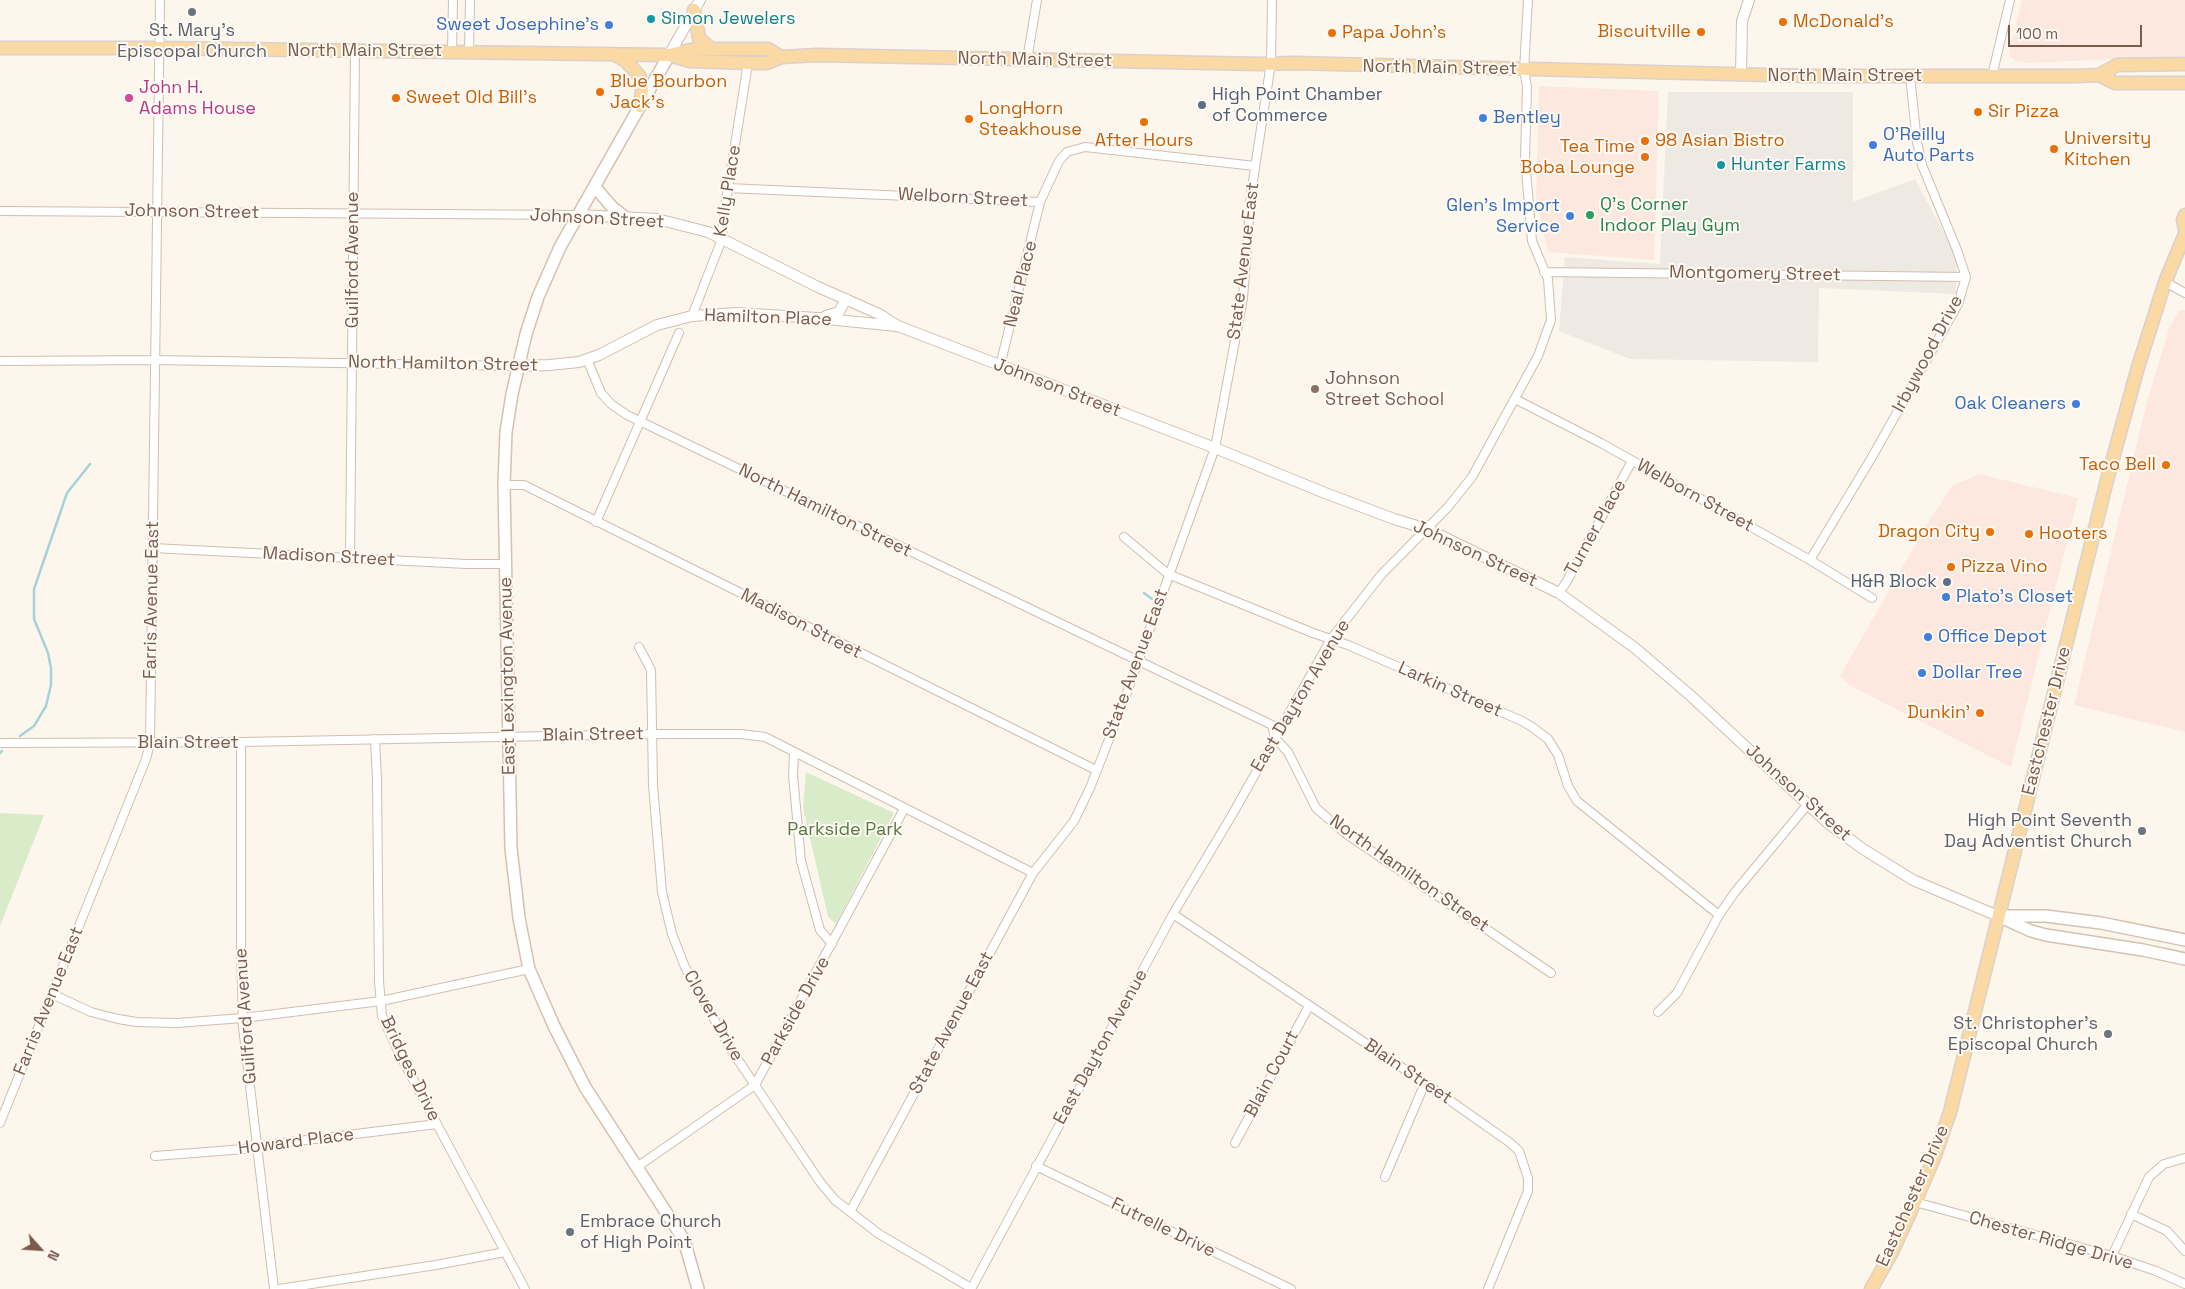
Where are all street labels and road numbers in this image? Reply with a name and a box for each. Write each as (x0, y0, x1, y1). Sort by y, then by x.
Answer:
street label: North Main Street (288, 40, 442, 62)
street label: North Main Street (957, 48, 1113, 72)
street label: North Main Street (1362, 56, 1518, 80)
street label: North Main Street (1768, 65, 1922, 87)
street label: Kelly Place (710, 144, 746, 238)
street label: State Avenue East (1224, 181, 1264, 341)
street label: Welborn Street (897, 184, 1029, 212)
street label: Guilford Avenue (342, 192, 364, 328)
street label: Johnson Street (124, 200, 260, 224)
street label: Johnson Street (529, 205, 665, 233)
street label: Neal Place (1000, 238, 1042, 330)
street label: Montgomery Street (1669, 262, 1841, 286)
street label: Irbywood Drive (1888, 292, 1968, 416)
street label: Hamilton Place (704, 305, 832, 331)
street label: North Hamilton Street (348, 352, 538, 376)
street label: Johnson Street (990, 354, 1124, 422)
street label: Welborn Street (1633, 455, 1757, 537)
street label: North Hamilton Street (735, 460, 915, 562)
street label: Turner Place (1561, 476, 1631, 580)
street label: Johnson Street (1409, 516, 1541, 592)
street label: Farris Avenue East (140, 521, 164, 679)
street label: Madison Street (262, 543, 396, 571)
street label: East Lexington Avenue (495, 577, 521, 775)
street label: Madison Street (737, 584, 865, 664)
street label: State Avenue East (1099, 586, 1173, 742)
street label: East Dayton Avenue (1247, 616, 1355, 776)
street label: Eastchester Drive (2018, 644, 2076, 798)
street label: Larkin Street (1395, 657, 1505, 723)
street label: Blain Street (542, 723, 644, 747)
street label: Blain Street (137, 732, 239, 754)
street label: Johnson Street (1741, 740, 1855, 846)
street label: North Hamilton Street (1325, 811, 1493, 937)
street label: Farris Avenue East (9, 924, 89, 1078)
street label: Guilford Avenue (230, 947, 262, 1085)
street label: State Avenue East (905, 948, 999, 1098)
street label: Parkside Drive (757, 953, 835, 1069)
street label: East Dayton Avenue (1049, 966, 1153, 1128)
street label: Clover Drive (678, 967, 748, 1065)
street label: Bridges Drive (375, 1013, 445, 1125)
street label: Blain Court (1240, 1027, 1304, 1121)
street label: Blain Street (1360, 1035, 1456, 1109)
street label: Eastchester Drive (1872, 1122, 1954, 1270)
street label: Howard Place (237, 1124, 355, 1160)
street label: Futrelle Drive (1107, 1193, 1219, 1263)
street label: Chester Ridge Drive (1966, 1207, 2136, 1275)

